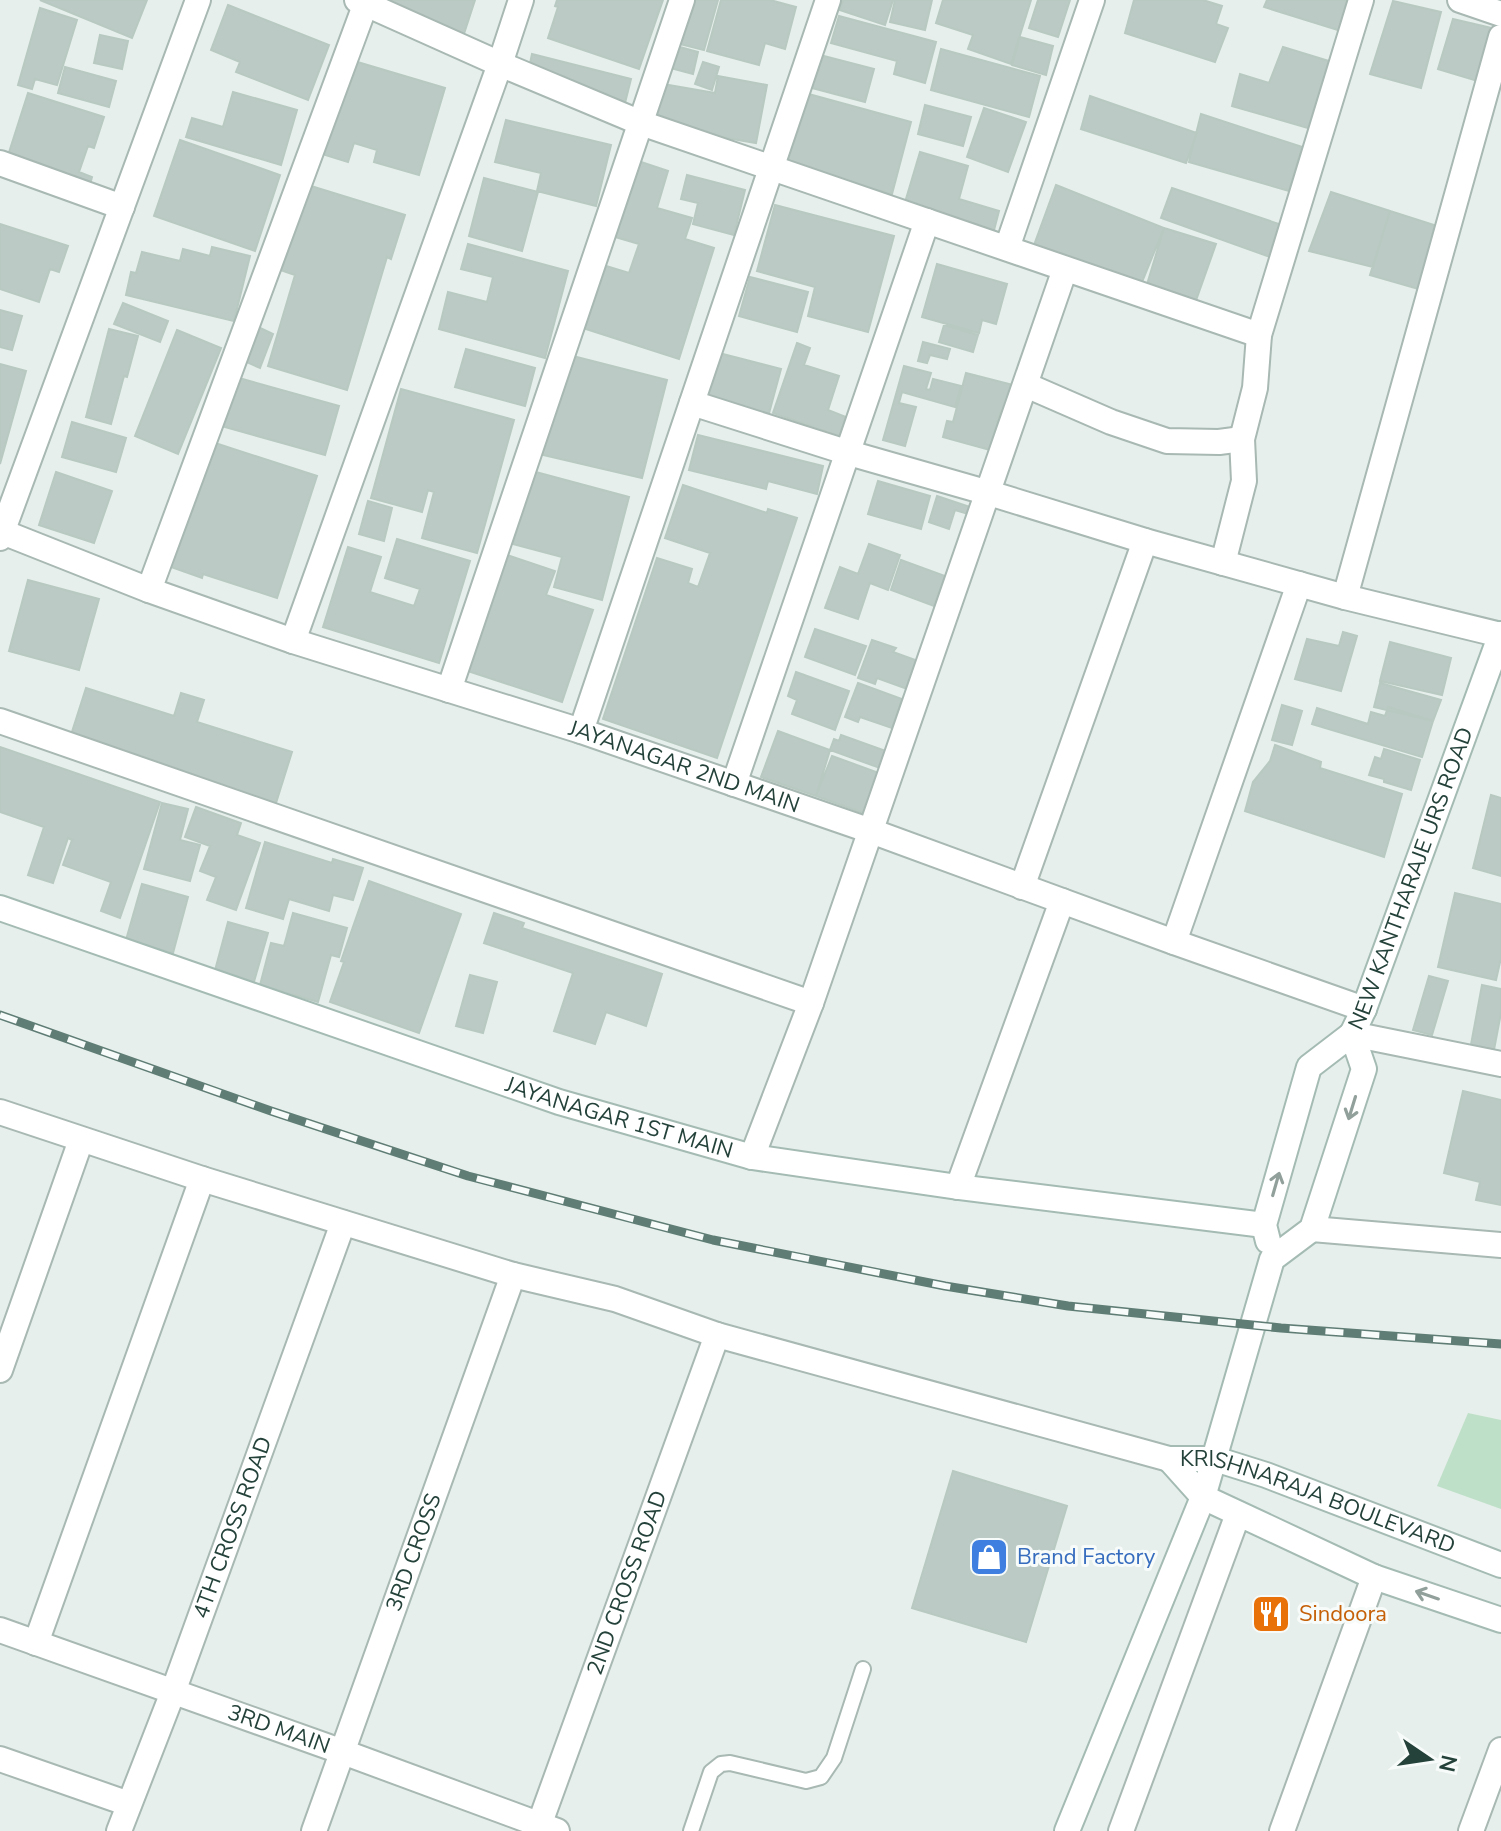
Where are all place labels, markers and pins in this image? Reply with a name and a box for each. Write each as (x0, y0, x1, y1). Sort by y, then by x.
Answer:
shop icon: Brand Factory (968, 1536, 1010, 1578)
place label: Brand Factory (1017, 1542, 1156, 1572)
restaurant icon: Sindoora (1250, 1593, 1292, 1635)
place label: Sindoora (1299, 1599, 1387, 1629)

